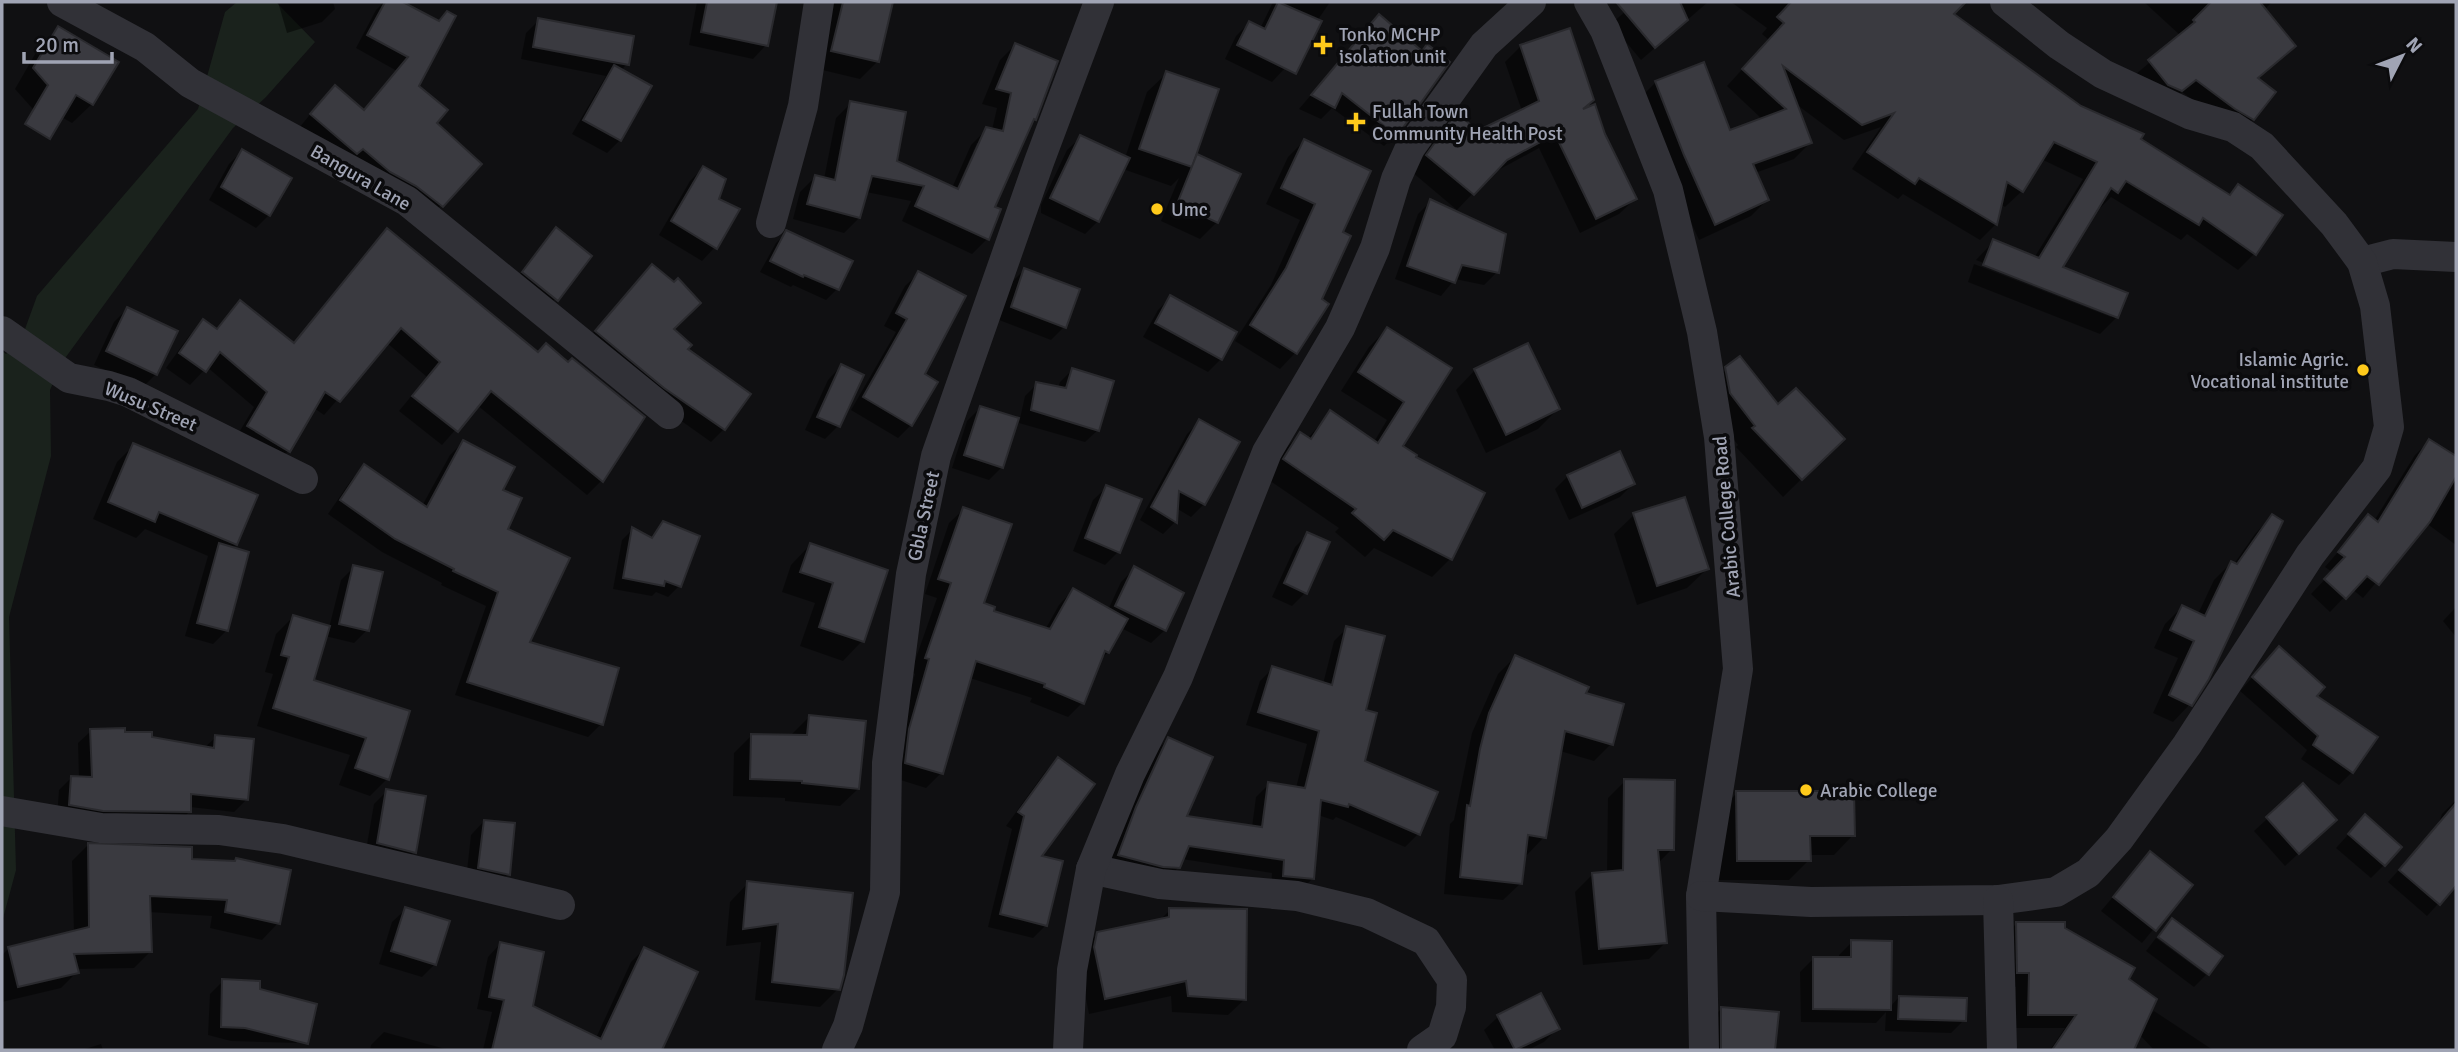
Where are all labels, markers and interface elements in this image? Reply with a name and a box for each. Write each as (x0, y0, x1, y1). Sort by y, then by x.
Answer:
scale bar (24, 21, 112, 65)
north arrow (2367, 21, 2437, 91)
place label: Tonko MCHP isolation unit (1339, 23, 1447, 69)
text: 20 m (35, 32, 79, 58)
text: N (2401, 32, 2427, 58)
marker: Tonko MCHP isolation unit (1313, 35, 1333, 55)
place label: Fullah Town Community Health Post (1372, 100, 1563, 146)
marker: Fullah Town Community Health Post (1346, 112, 1366, 132)
street label: Bangura Lane (306, 140, 415, 216)
place label: Umc (1171, 198, 1208, 222)
marker: Umc (1149, 201, 1165, 217)
place label: Islamic Agric. Vocational institute (2190, 348, 2349, 394)
marker: Islamic Agric. Vocational institute (2355, 362, 2371, 378)
street label: Wusu Street (101, 377, 201, 437)
street label: Arabic College Road (1708, 435, 1746, 599)
street label: Gbla Street (903, 469, 945, 563)
place label: Arabic College (1820, 779, 1937, 803)
marker: Arabic College (1798, 782, 1814, 798)

